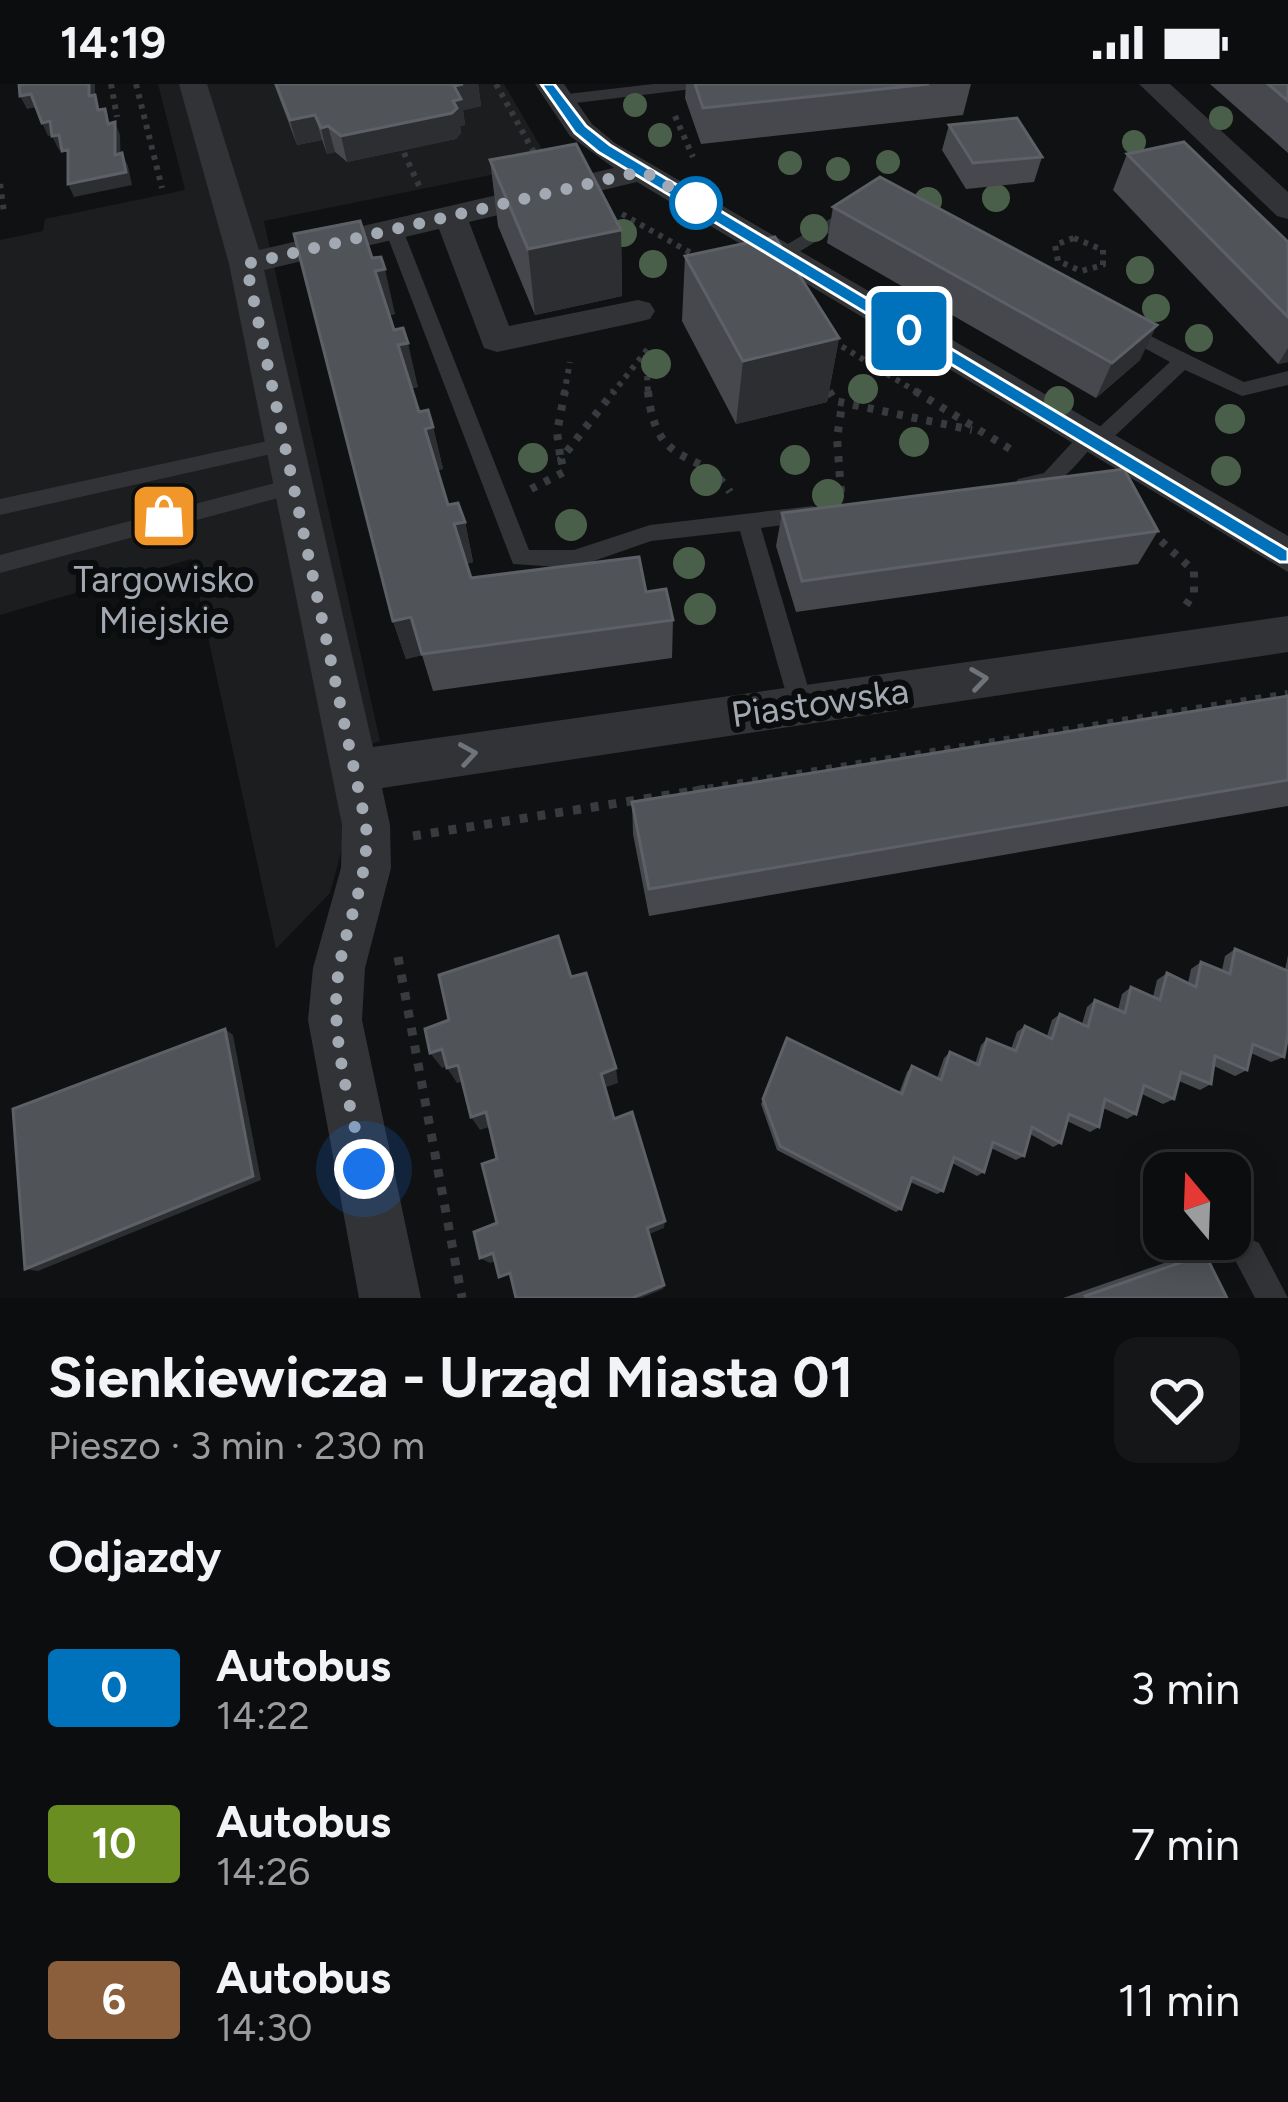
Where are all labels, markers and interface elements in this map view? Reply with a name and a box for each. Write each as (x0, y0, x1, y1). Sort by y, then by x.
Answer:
text: 14:19 (60, 15, 166, 69)
unlabelled marker (671, 178, 721, 228)
line badge: 0 (870, 292, 948, 370)
text: 0 (895, 305, 923, 356)
shop icon: Targowisko Miejskie (129, 481, 199, 551)
place label: Targowisko Miejskie (73, 558, 255, 642)
one-way arrow (969, 667, 988, 693)
street label: Piastowska (729, 669, 912, 736)
one-way arrow (458, 742, 478, 768)
your location (334, 1139, 394, 1199)
north arrow (1143, 1152, 1251, 1260)
map controls (1143, 1152, 1251, 1260)
button: heart (1114, 1337, 1240, 1463)
text: Sienkiewicza - Urząd Miasta 01 (48, 1343, 854, 1411)
text: Pieszo · 3 min · 230 m (48, 1422, 425, 1469)
text: Odjazdy (48, 1529, 221, 1583)
text: Autobus (216, 1638, 391, 1692)
text: 3 min (1131, 1661, 1240, 1715)
text: 0 (100, 1662, 128, 1713)
text: 14:22 (216, 1692, 310, 1739)
text: Autobus (216, 1794, 391, 1848)
text: 7 min (1131, 1817, 1240, 1871)
text: 10 (92, 1818, 136, 1869)
text: 14:26 (216, 1848, 310, 1895)
text: Autobus (216, 1950, 391, 2004)
text: 11 min (1118, 1973, 1240, 2027)
text: 6 (102, 1974, 126, 2025)
text: 14:30 (216, 2004, 312, 2051)

